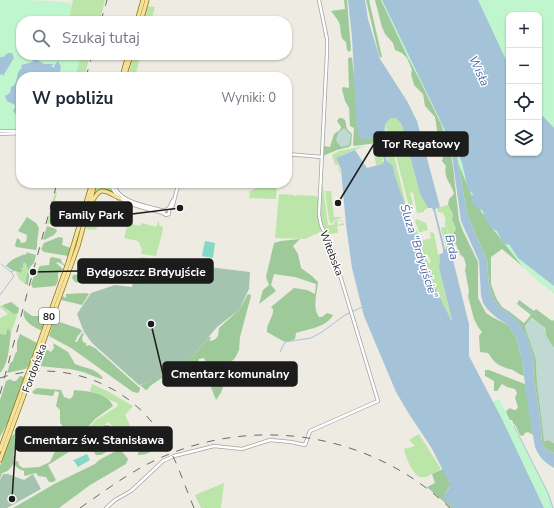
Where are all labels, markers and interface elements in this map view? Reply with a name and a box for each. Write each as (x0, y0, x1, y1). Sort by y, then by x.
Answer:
map controls (506, 12, 542, 156)
button: + (506, 12, 542, 48)
search box (16, 16, 292, 60)
icon: search (30, 27, 52, 49)
text: Szukaj tutaj (62, 28, 140, 48)
button: − (506, 48, 542, 84)
water label: Wisła (465, 53, 493, 89)
button: locate (506, 84, 542, 120)
text: W pobliżu (32, 87, 113, 110)
text: Wyniki: 0 (221, 89, 276, 107)
button: layers (506, 120, 542, 156)
callout: Tor Regatowy (374, 132, 468, 156)
text: Tor Regatowy (382, 136, 461, 152)
callout: Family Park (51, 202, 132, 226)
water label: Śluza "Brdyujście" (396, 202, 442, 300)
text: Family Park (58, 207, 124, 223)
street label: Witebska (316, 228, 347, 278)
water label: Brda (441, 233, 463, 261)
callout: Bydgoszcz Brdyujście (78, 259, 213, 283)
text: Bydgoszcz Brdyujście (86, 264, 206, 280)
road number: 80 (39, 308, 59, 324)
street label: Fordońska (19, 341, 50, 395)
callout: Cmentarz komunalny (163, 362, 297, 386)
text: Cmentarz komunalny (171, 366, 290, 382)
callout: Cmentarz św. Stanisława (16, 427, 172, 451)
text: Cmentarz św. Stanisława (24, 432, 164, 448)

